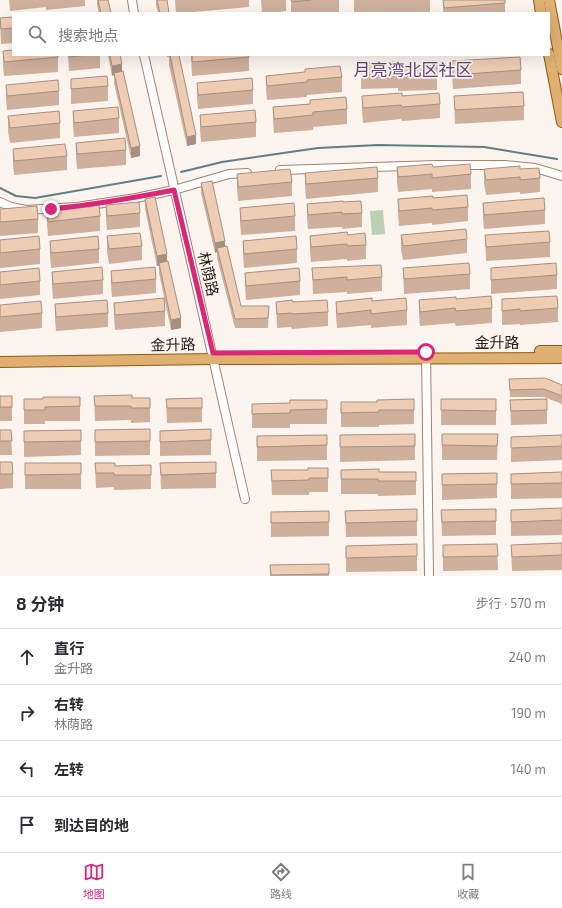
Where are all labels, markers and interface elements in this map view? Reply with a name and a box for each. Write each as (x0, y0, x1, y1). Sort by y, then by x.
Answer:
search box (12, 12, 550, 56)
icon: search (26, 23, 48, 45)
text: 搜索地点 (58, 26, 118, 44)
district label: 月亮湾北区社区 (354, 59, 473, 79)
route end (42, 200, 60, 218)
street label: 林荫路 (195, 250, 223, 298)
street label: 金升路 (474, 333, 520, 351)
street label: 金升路 (150, 335, 196, 353)
route start (417, 343, 435, 361)
text: 8 分钟 (16, 593, 64, 613)
text: 步行 · 570 m (475, 595, 546, 611)
text: 直行 (54, 639, 84, 657)
icon: ahead (16, 646, 38, 668)
text: 240 m (509, 649, 546, 665)
text: 金升路 (54, 660, 93, 676)
text: 右转 (54, 695, 84, 713)
icon: right (16, 702, 38, 724)
text: 190 m (511, 705, 546, 721)
text: 林荫路 (54, 716, 93, 732)
icon: left (16, 758, 38, 780)
text: 左转 (54, 760, 84, 778)
text: 140 m (511, 761, 546, 777)
icon: arrive (16, 814, 38, 836)
text: 到达目的地 (54, 816, 129, 834)
tab: 地图 (83, 861, 105, 901)
tab: 路线 (270, 861, 292, 901)
tab: 收藏 (457, 861, 479, 901)

